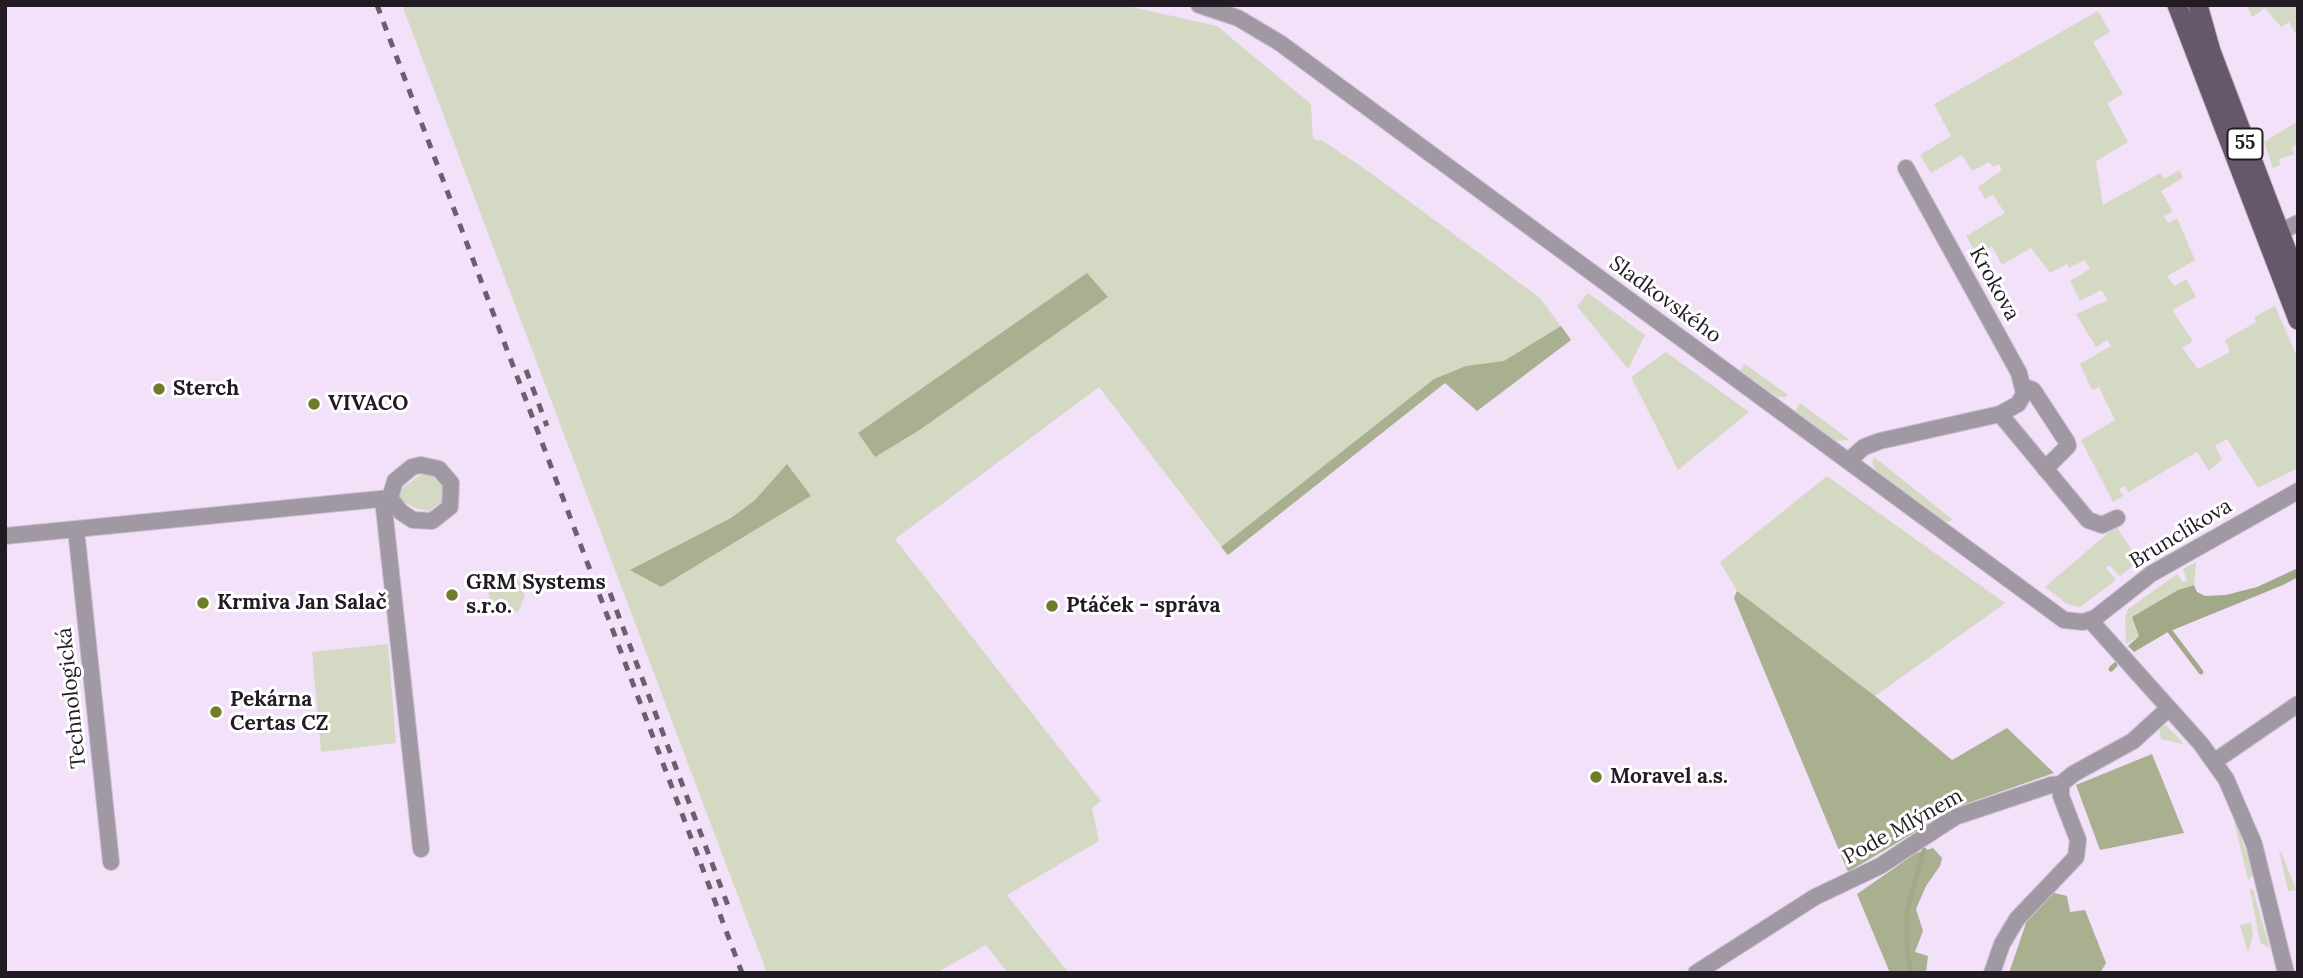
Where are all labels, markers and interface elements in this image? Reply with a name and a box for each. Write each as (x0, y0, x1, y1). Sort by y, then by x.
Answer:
road number: 55 (2228, 128, 2262, 160)
street label: Krokova (1964, 243, 2024, 325)
street label: Sladkovského (1604, 251, 1726, 349)
place label: Sterch (173, 376, 239, 402)
marker: Sterch (151, 381, 167, 397)
place label: VIVACO (328, 391, 408, 417)
marker: VIVACO (306, 396, 322, 412)
street label: Brunclíkova (2125, 494, 2237, 574)
place label: GRM Systems s.r.o. (466, 570, 606, 620)
marker: GRM Systems s.r.o. (444, 587, 460, 603)
place label: Krmiva Jan Salač (217, 590, 387, 616)
place label: Ptáček - správa (1066, 593, 1220, 619)
marker: Krmiva Jan Salač (195, 595, 211, 611)
marker: Ptáček - správa (1044, 598, 1060, 614)
street label: Technologická (52, 626, 92, 770)
place label: Pekárna Certas CZ (230, 687, 328, 737)
marker: Pekárna Certas CZ (208, 704, 224, 720)
place label: Moravel a.s. (1610, 764, 1728, 790)
marker: Moravel a.s. (1588, 769, 1604, 785)
street label: Pode Mlýnem (1839, 784, 1967, 870)

